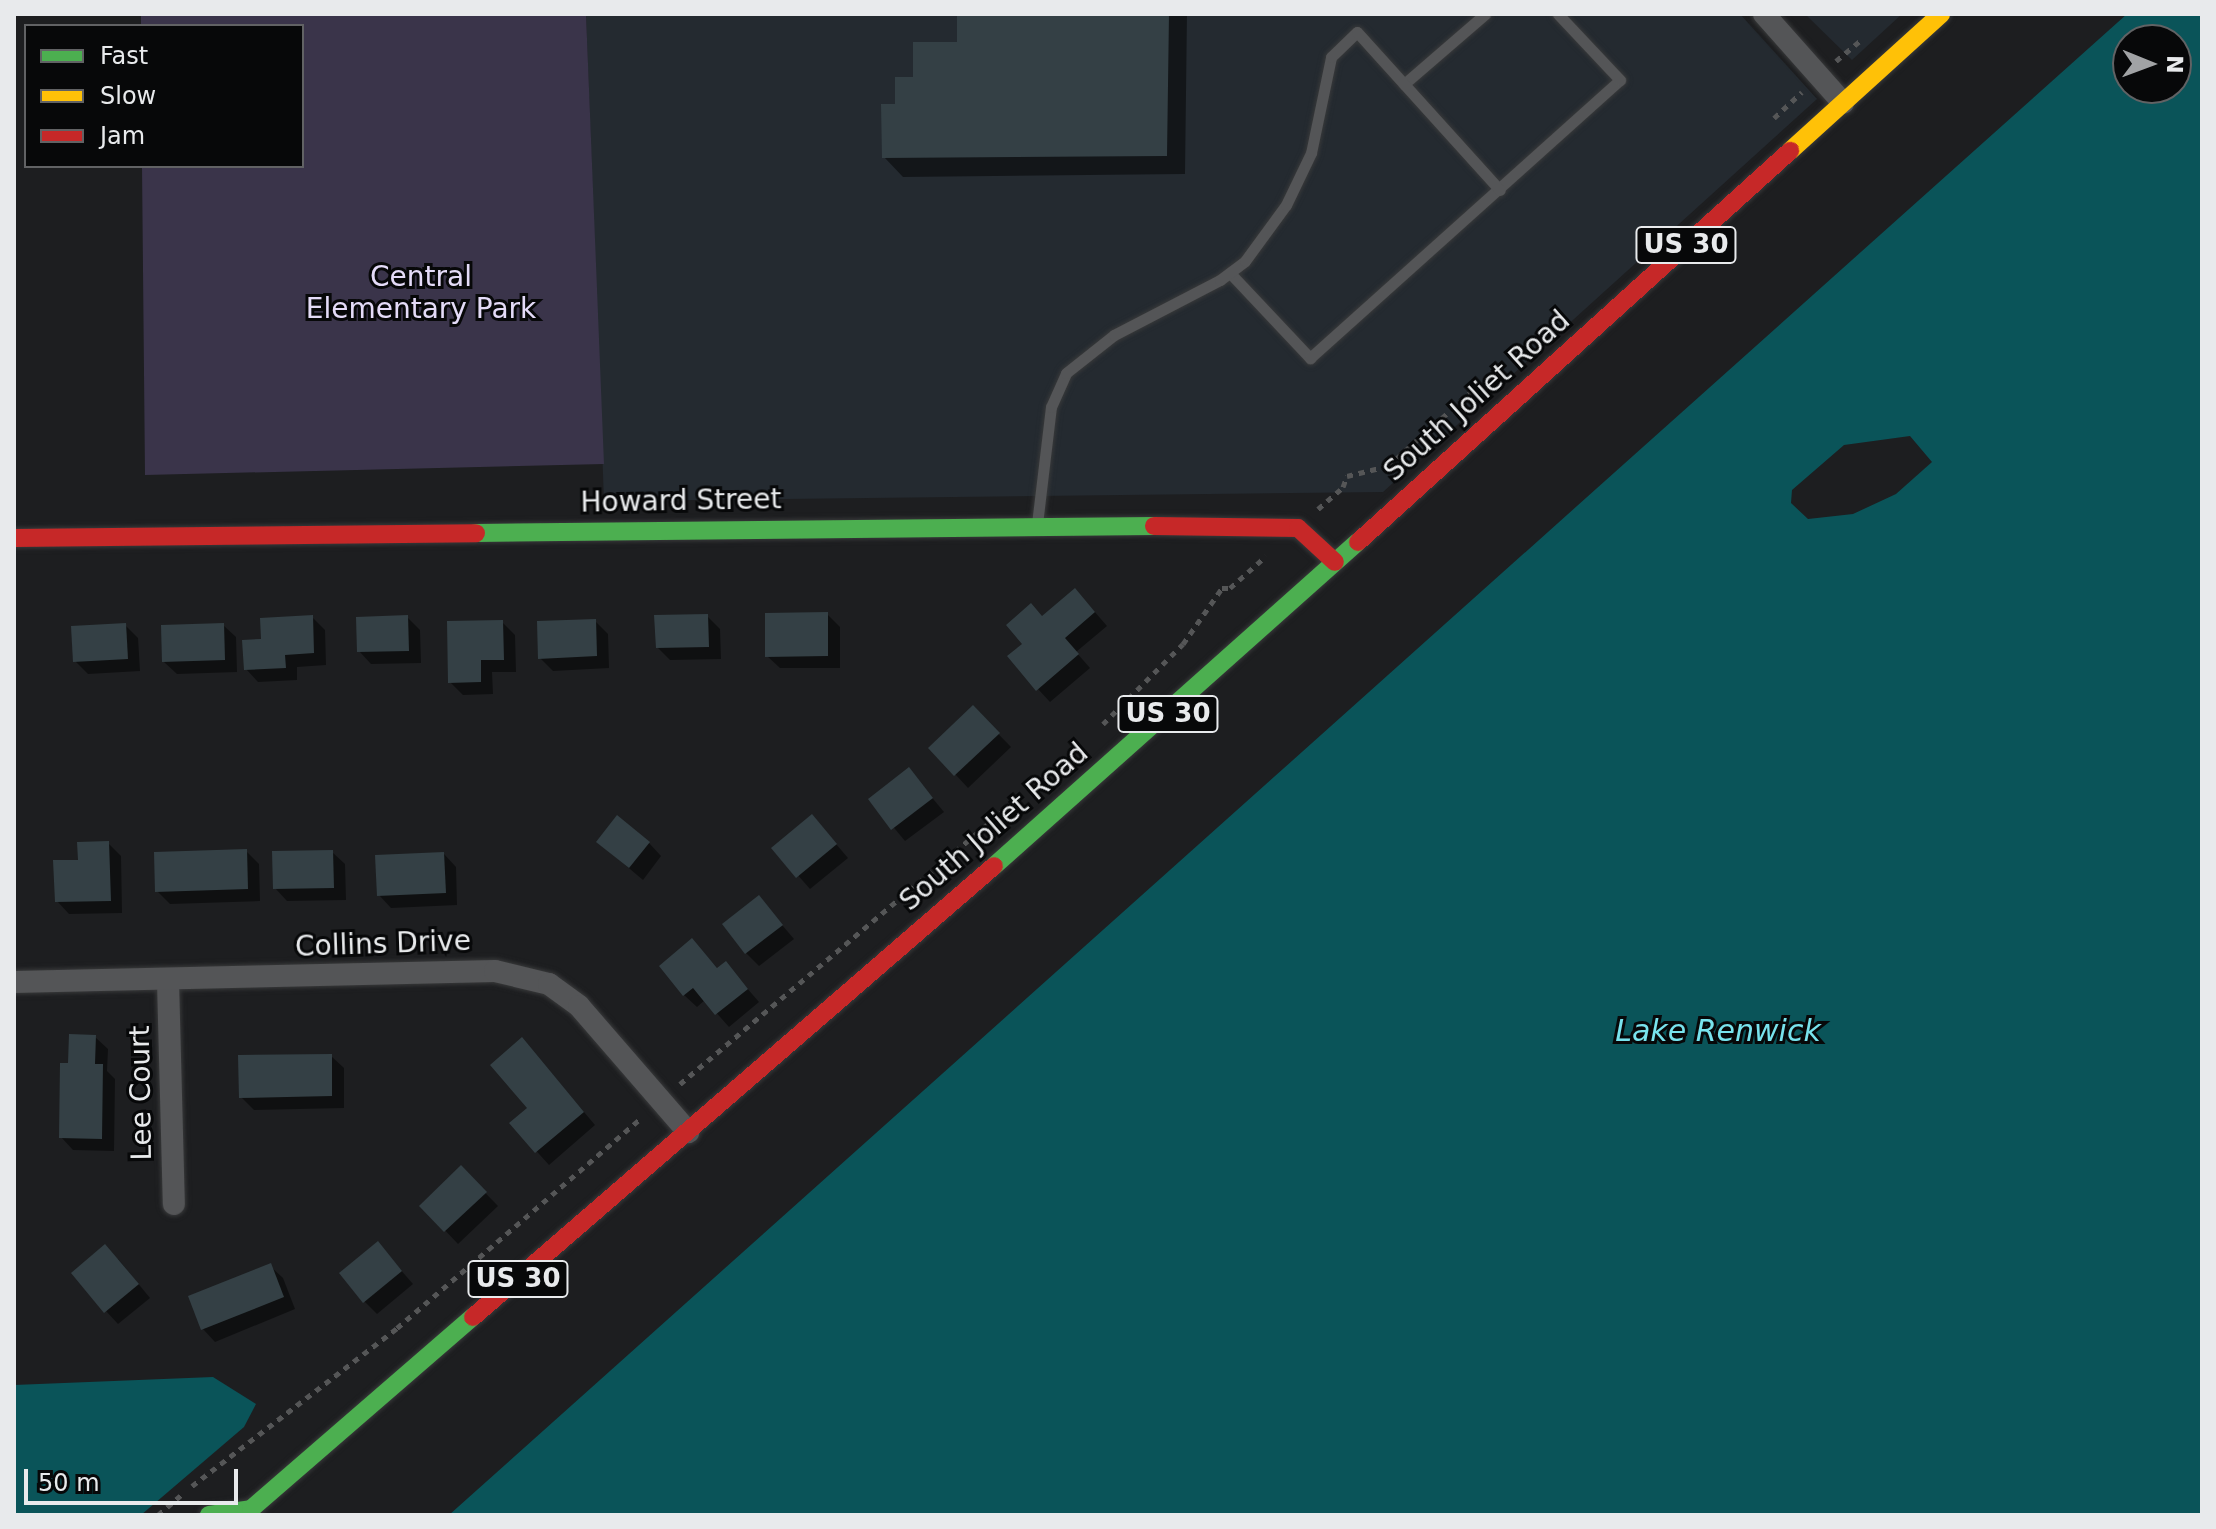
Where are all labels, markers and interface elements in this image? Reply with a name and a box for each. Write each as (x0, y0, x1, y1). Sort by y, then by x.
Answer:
legend (24, 24, 304, 168)
north arrow (2112, 24, 2192, 104)
text: Fast (100, 42, 148, 70)
text: N (2162, 55, 2187, 74)
text: Slow (100, 82, 156, 110)
text: Jam (100, 122, 145, 150)
road number: US 30 (1634, 223, 1738, 267)
park label: Central Elementary Park (306, 260, 536, 326)
street label: South Joliet Road (1377, 304, 1577, 488)
street label: Howard Street (580, 482, 782, 520)
road number: US 30 (1116, 692, 1220, 736)
street label: South Joliet Road (893, 736, 1095, 918)
street label: Collins Drive (295, 924, 471, 964)
water label: Lake Renwick (1615, 1013, 1821, 1049)
street label: Lee Court (123, 1025, 159, 1161)
road number: US 30 (466, 1257, 570, 1301)
scale bar (28, 1453, 242, 1503)
text: 50 m (38, 1469, 100, 1497)

